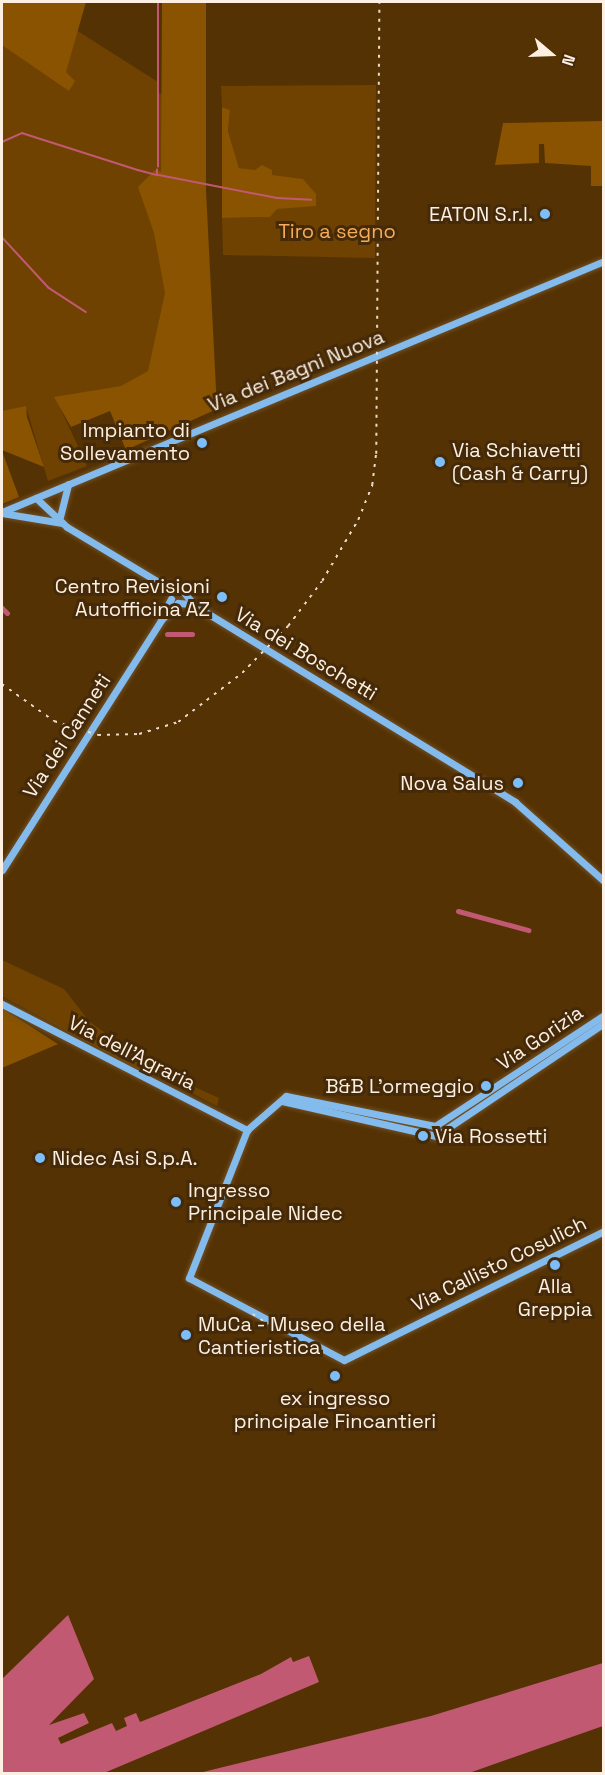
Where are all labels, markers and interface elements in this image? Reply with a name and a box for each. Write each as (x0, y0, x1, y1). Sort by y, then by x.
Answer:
north arrow (521, 24, 581, 84)
text: N (557, 52, 580, 69)
place label: EATON S.r.l. (429, 202, 533, 226)
marker: EATON S.r.l. (538, 207, 552, 221)
park label: Tiro a segno (278, 219, 396, 243)
street label: Via dei Bagni Nuova (204, 325, 388, 417)
place label: Impianto di Sollevamento (60, 419, 190, 466)
marker: Impianto di Sollevamento (195, 436, 209, 450)
place label: Via Schiavetti (Cash & Carry) (452, 438, 588, 485)
marker: Via Schiavetti (Cash & Carry) (433, 455, 447, 469)
place label: Centro Revisioni Autofficina AZ (55, 574, 210, 621)
marker: Centro Revisioni Autofficina AZ (215, 590, 229, 604)
street label: Via dei Boschetti (231, 602, 381, 706)
street label: Via dei Canneti (18, 669, 116, 803)
place label: Nova Salus (400, 771, 504, 795)
marker: Nova Salus (509, 774, 527, 792)
street label: Via Gorizia (492, 1000, 588, 1076)
street label: Via dell'Agraria (64, 1011, 200, 1095)
place label: B&B L’ormeggio (325, 1074, 474, 1098)
marker: B&B L’ormeggio (479, 1079, 493, 1093)
place label: Via Rossetti (435, 1124, 547, 1148)
marker: Via Rossetti (416, 1129, 430, 1143)
place label: Nidec Asi S.p.A. (52, 1146, 198, 1170)
marker: Nidec Asi S.p.A. (33, 1151, 47, 1165)
place label: Ingresso Principale Nidec (188, 1178, 343, 1225)
marker: Ingresso Principale Nidec (169, 1195, 183, 1209)
street label: Via Callisto Cosulich (408, 1211, 590, 1317)
marker: Alla Greppia (548, 1258, 562, 1272)
place label: Alla Greppia (518, 1274, 592, 1321)
place label: MuCa - Museo della Cantieristica (198, 1312, 387, 1359)
marker: MuCa - Museo della Cantieristica (179, 1328, 193, 1342)
marker: ex ingresso principale Fincantieri (328, 1369, 342, 1383)
place label: ex ingresso principale Fincantieri (234, 1386, 436, 1433)

